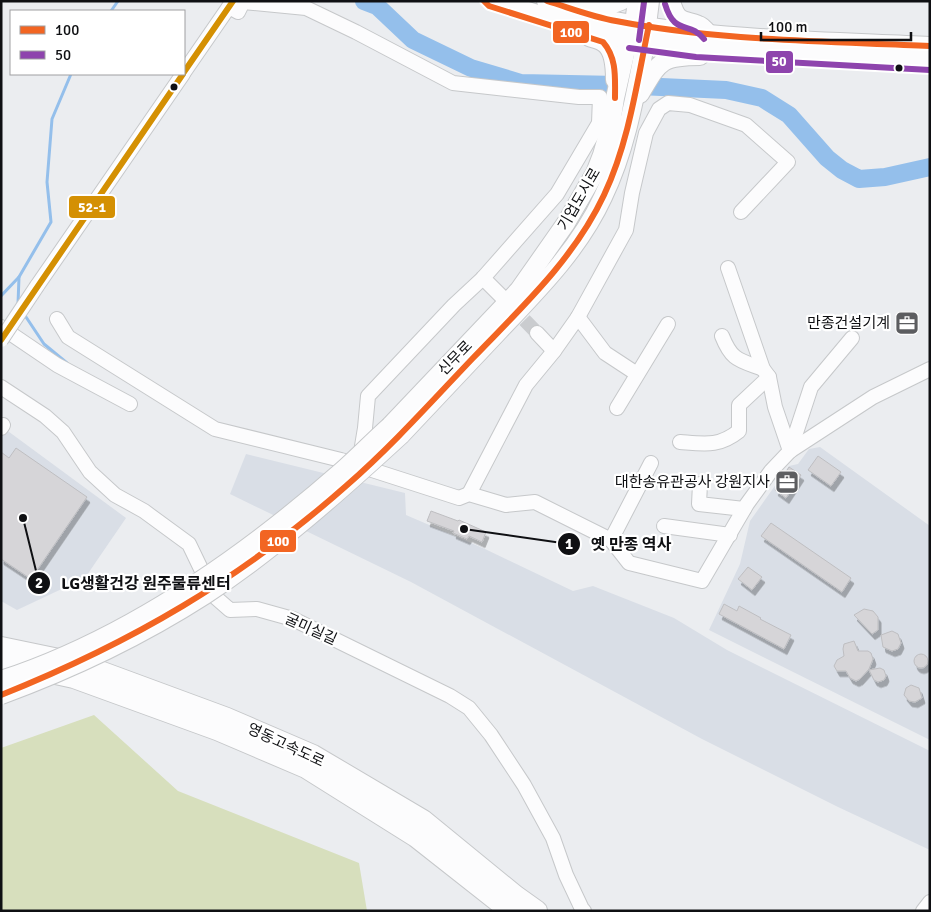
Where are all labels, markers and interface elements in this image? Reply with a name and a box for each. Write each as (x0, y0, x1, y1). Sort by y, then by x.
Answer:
legend (10, 10, 185, 75)
scale bar (761, 10, 911, 42)
text: 100 m (768, 18, 808, 36)
line badge: 100 (552, 20, 590, 44)
text: 100 (55, 21, 79, 39)
text: 100 (560, 24, 583, 41)
text: 50 (55, 46, 71, 64)
line badge: 50 (765, 50, 794, 74)
text: 50 (771, 53, 787, 70)
unlabelled marker (894, 63, 904, 73)
unlabelled marker (169, 82, 179, 92)
street label: 기업도시로 (554, 165, 604, 233)
line badge: 52-1 (68, 195, 116, 219)
text: 52-1 (78, 199, 106, 216)
office icon: 만종건설기계 (894, 310, 920, 336)
place label: 만종건설기계 (807, 314, 890, 332)
street label: 신무로 (434, 337, 476, 379)
office icon: 대한송유관공사 강원지사 (774, 469, 800, 495)
place label: 대한송유관공사 강원지사 (615, 473, 770, 491)
line badge: 100 (259, 529, 297, 553)
callout: 옛 만종 역사 (556, 529, 682, 560)
text: 100 (267, 533, 290, 550)
text: 1 (565, 535, 573, 553)
text: 옛 만종 역사 (591, 535, 672, 555)
callout: LG생활건강 원주물류센터 (27, 567, 241, 598)
text: 2 (35, 574, 43, 592)
text: LG생활건강 원주물류센터 (61, 574, 231, 594)
street label: 굴미실길 (282, 610, 340, 648)
street label: 영동고속도로 (245, 719, 327, 771)

